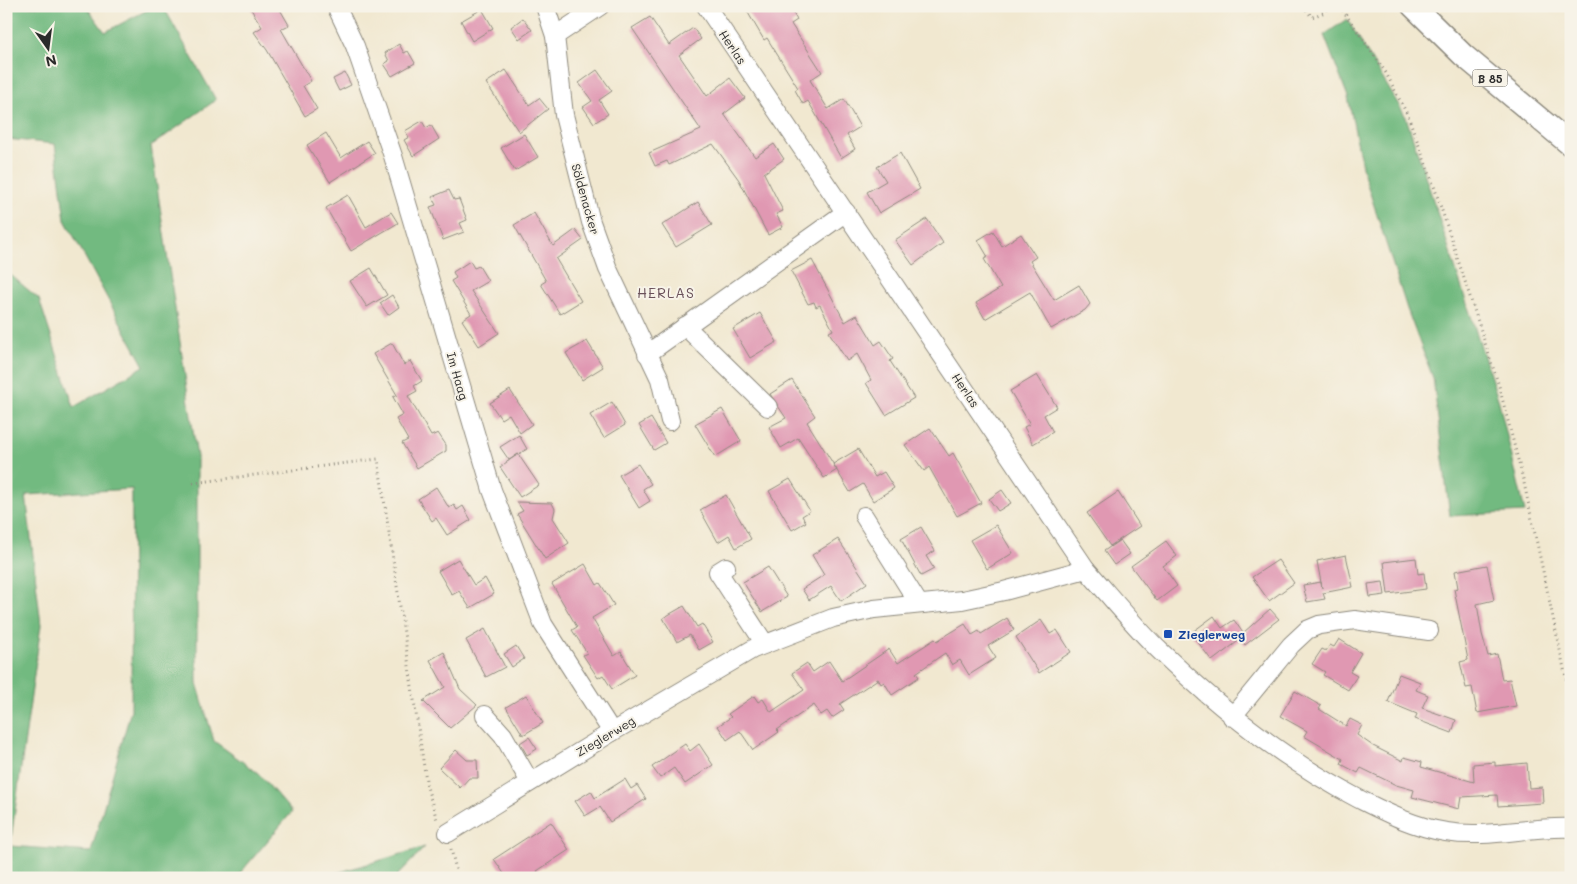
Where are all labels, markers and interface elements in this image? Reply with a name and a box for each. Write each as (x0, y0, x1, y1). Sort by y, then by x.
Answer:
north arrow (22, 22, 72, 72)
street label: Herlas (716, 27, 750, 67)
text: N (44, 51, 59, 72)
road number: B 85 (1472, 70, 1508, 86)
street label: Söldenacker (568, 162, 604, 236)
district label: HERLAS (637, 283, 695, 302)
street label: Im Haag (444, 350, 472, 402)
street label: Herlas (949, 370, 983, 410)
place label: Zieglerweg (1178, 626, 1245, 642)
marker: Zieglerweg (1162, 628, 1174, 640)
street label: Zieglerweg (572, 712, 638, 760)

